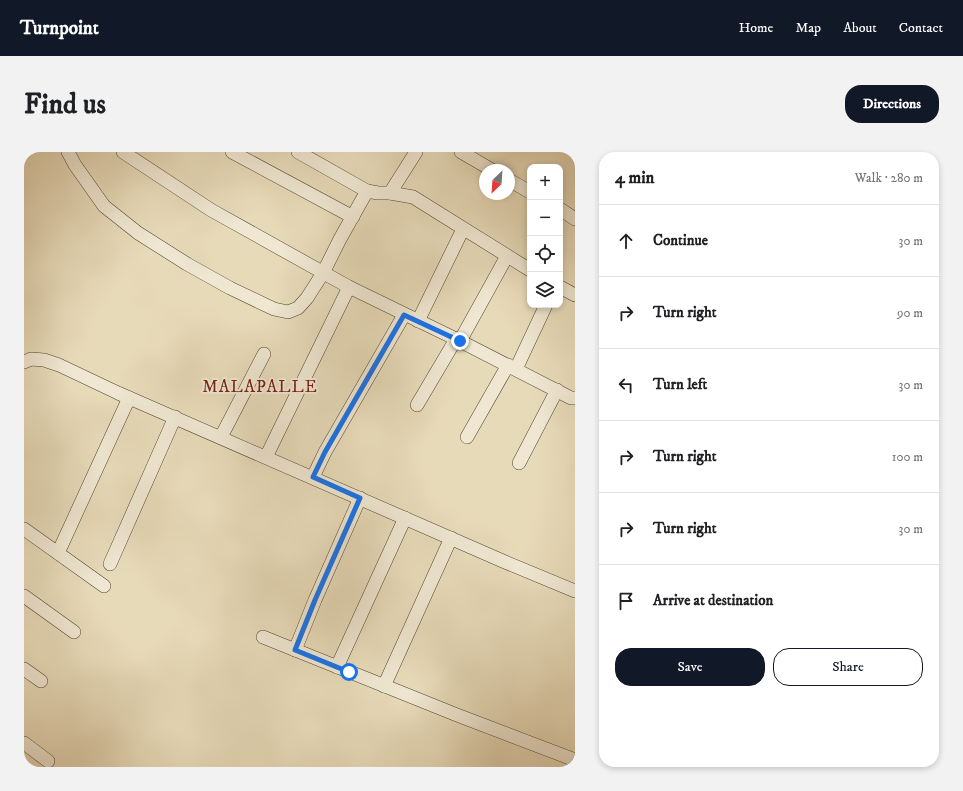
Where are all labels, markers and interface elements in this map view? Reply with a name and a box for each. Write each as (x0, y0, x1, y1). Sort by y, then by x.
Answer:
text: Turnpoint (20, 17, 99, 40)
text: Home (739, 19, 773, 37)
text: Map (795, 19, 821, 37)
text: About (843, 19, 877, 37)
text: Contact (899, 19, 943, 37)
button: Directions (845, 85, 939, 123)
text: Find us (24, 87, 106, 122)
north arrow (479, 164, 515, 200)
map controls (527, 164, 563, 308)
button: + (527, 164, 563, 200)
text: 4 min (615, 167, 654, 189)
text: Walk · 280 m (855, 170, 923, 186)
button: − (527, 200, 563, 236)
icon: ahead (615, 230, 637, 252)
text: Continue (653, 231, 708, 250)
text: 30 m (899, 233, 923, 249)
button: locate (527, 236, 563, 272)
button: layers (527, 272, 563, 308)
icon: right (615, 302, 637, 324)
text: Turn right (653, 303, 716, 322)
text: 90 m (897, 305, 923, 321)
route end (451, 332, 469, 350)
icon: left (615, 374, 637, 396)
text: Turn left (653, 375, 707, 394)
district label: MALAPALLE (202, 376, 318, 398)
text: 30 m (899, 377, 923, 393)
icon: right (615, 446, 637, 468)
text: Turn right (653, 447, 716, 466)
text: 100 m (892, 449, 923, 465)
icon: right (615, 518, 637, 540)
text: Turn right (653, 519, 716, 538)
text: 30 m (899, 521, 923, 537)
icon: arrive (615, 590, 637, 612)
text: Arrive at destination (653, 591, 773, 610)
button: Save (615, 648, 765, 686)
button: Share (773, 648, 923, 686)
route start (340, 663, 358, 681)

